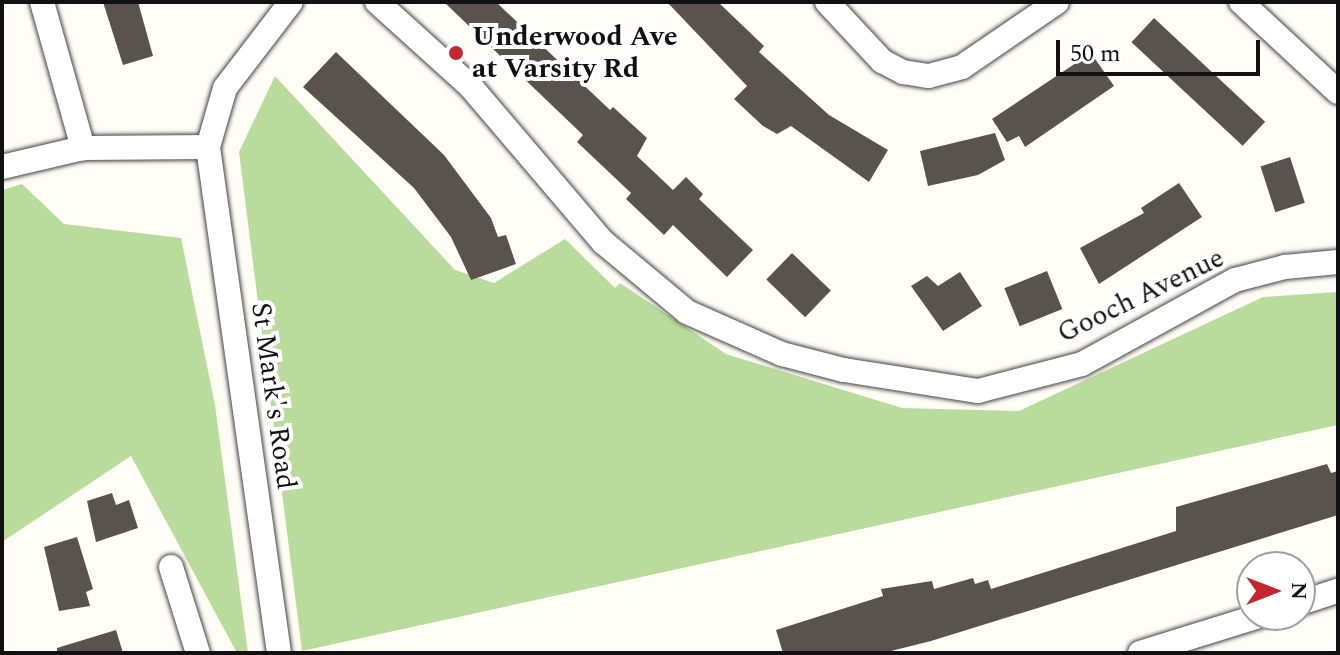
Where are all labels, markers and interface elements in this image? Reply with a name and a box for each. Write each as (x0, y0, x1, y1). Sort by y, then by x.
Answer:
place label: Underwood Ave at Varsity Rd (472, 20, 678, 86)
scale bar (1060, 24, 1264, 74)
text: 50 m (1070, 36, 1121, 72)
marker: Underwood Ave at Varsity Rd (447, 44, 465, 62)
street label: Gooch Avenue (1052, 241, 1230, 351)
street label: St Mark's Road (243, 300, 303, 492)
north arrow (1236, 551, 1316, 631)
text: N (1282, 582, 1315, 600)

